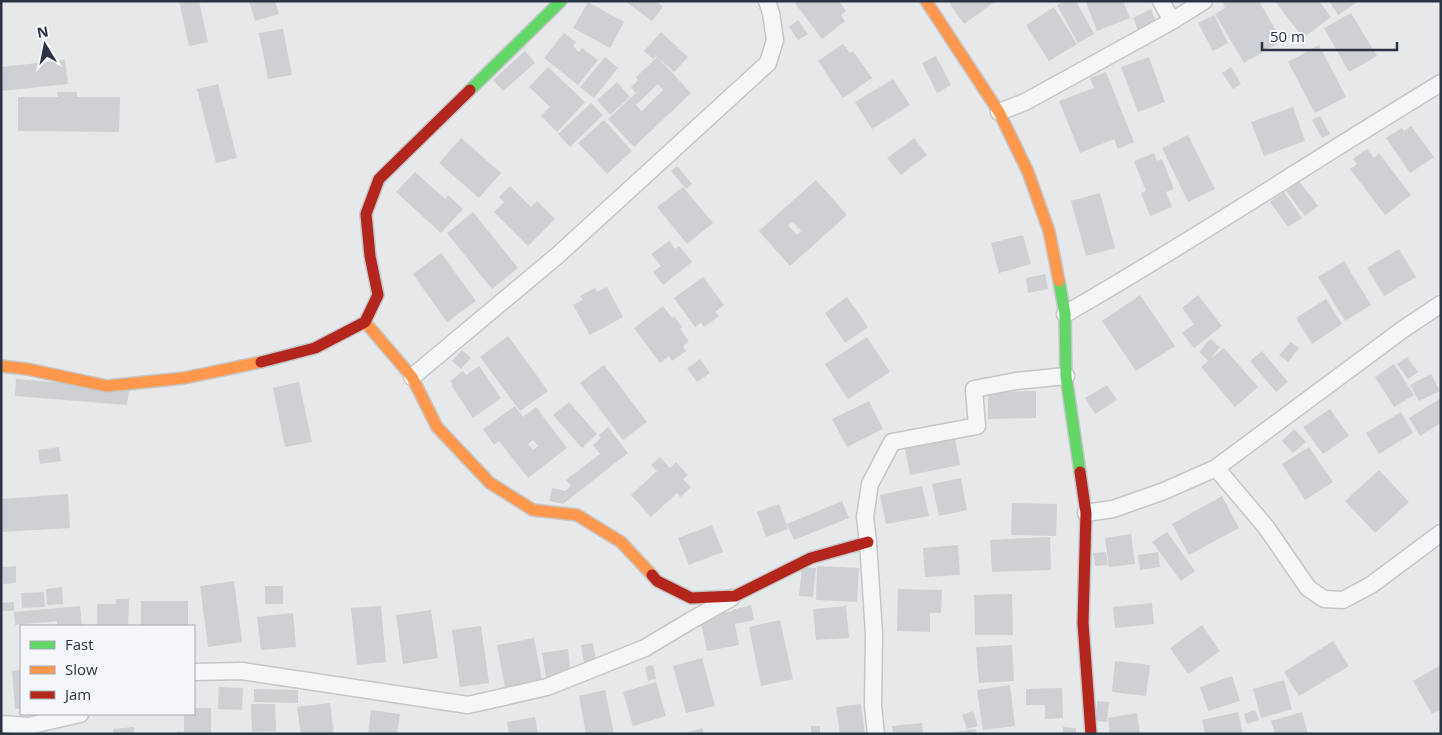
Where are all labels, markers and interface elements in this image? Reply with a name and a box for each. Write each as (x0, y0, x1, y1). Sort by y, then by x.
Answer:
north arrow (20, 20, 70, 70)
scale bar (1262, 20, 1397, 52)
text: N (35, 21, 50, 42)
text: 50 m (1270, 26, 1305, 46)
legend (20, 625, 195, 715)
text: Fast (65, 634, 94, 654)
text: Slow (65, 659, 98, 679)
text: Jam (63, 684, 91, 704)

